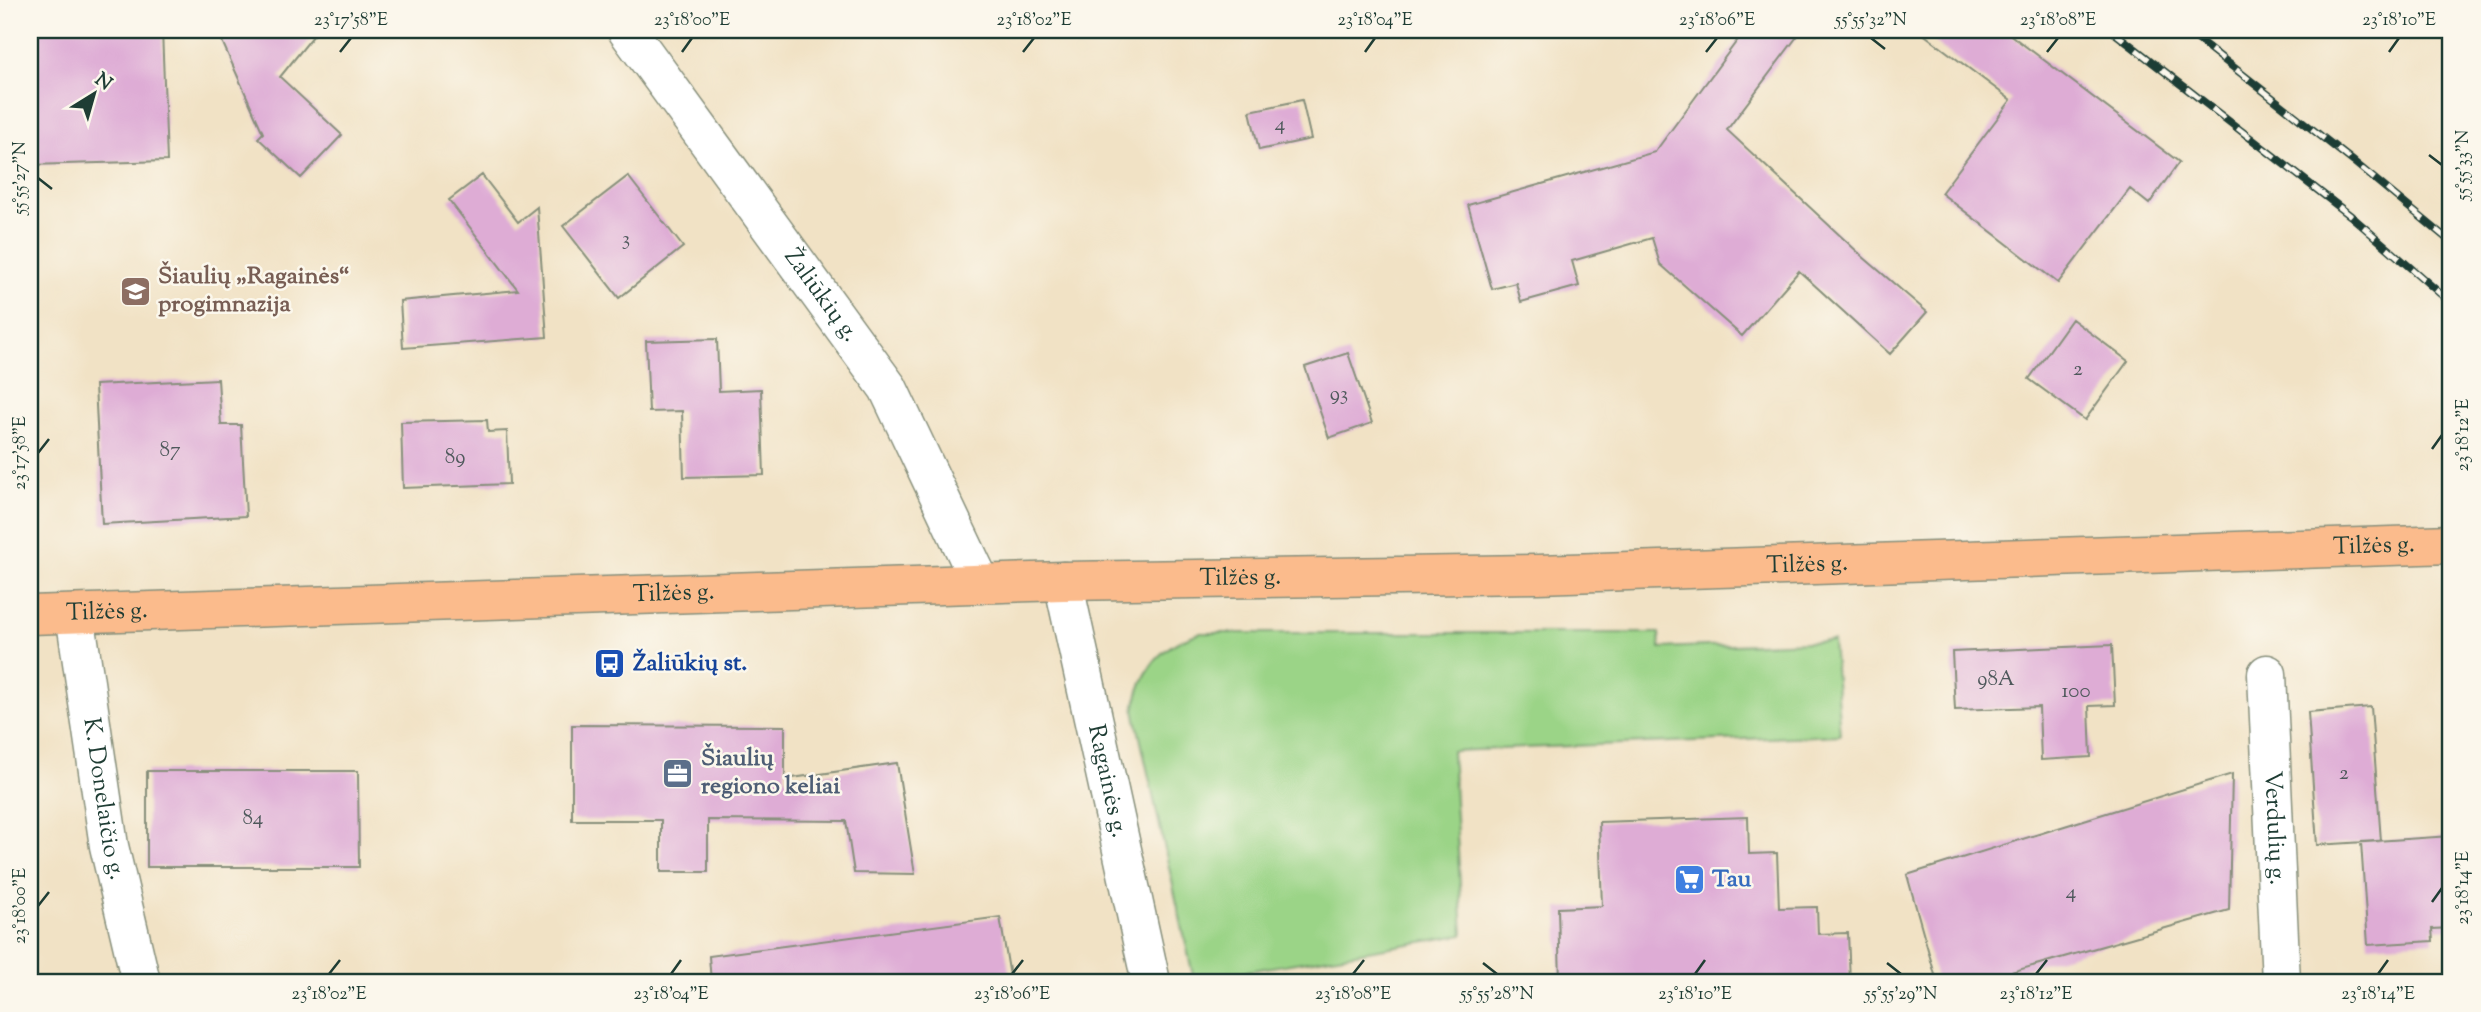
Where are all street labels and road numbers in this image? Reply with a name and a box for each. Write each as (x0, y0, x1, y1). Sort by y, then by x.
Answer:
street label: Žaliūkių g. (775, 242, 866, 350)
street label: Tilžės g. (2332, 528, 2415, 565)
street label: Tilžės g. (1766, 547, 1849, 583)
street label: Tilžės g. (1199, 561, 1282, 596)
street label: Tilžės g. (632, 575, 715, 612)
street label: Tilžės g. (65, 594, 148, 631)
street label: K. Donelaičio g. (73, 715, 133, 883)
street label: Ragainės g. (1078, 721, 1136, 841)
street label: Verdulių g. (2254, 770, 2294, 886)

